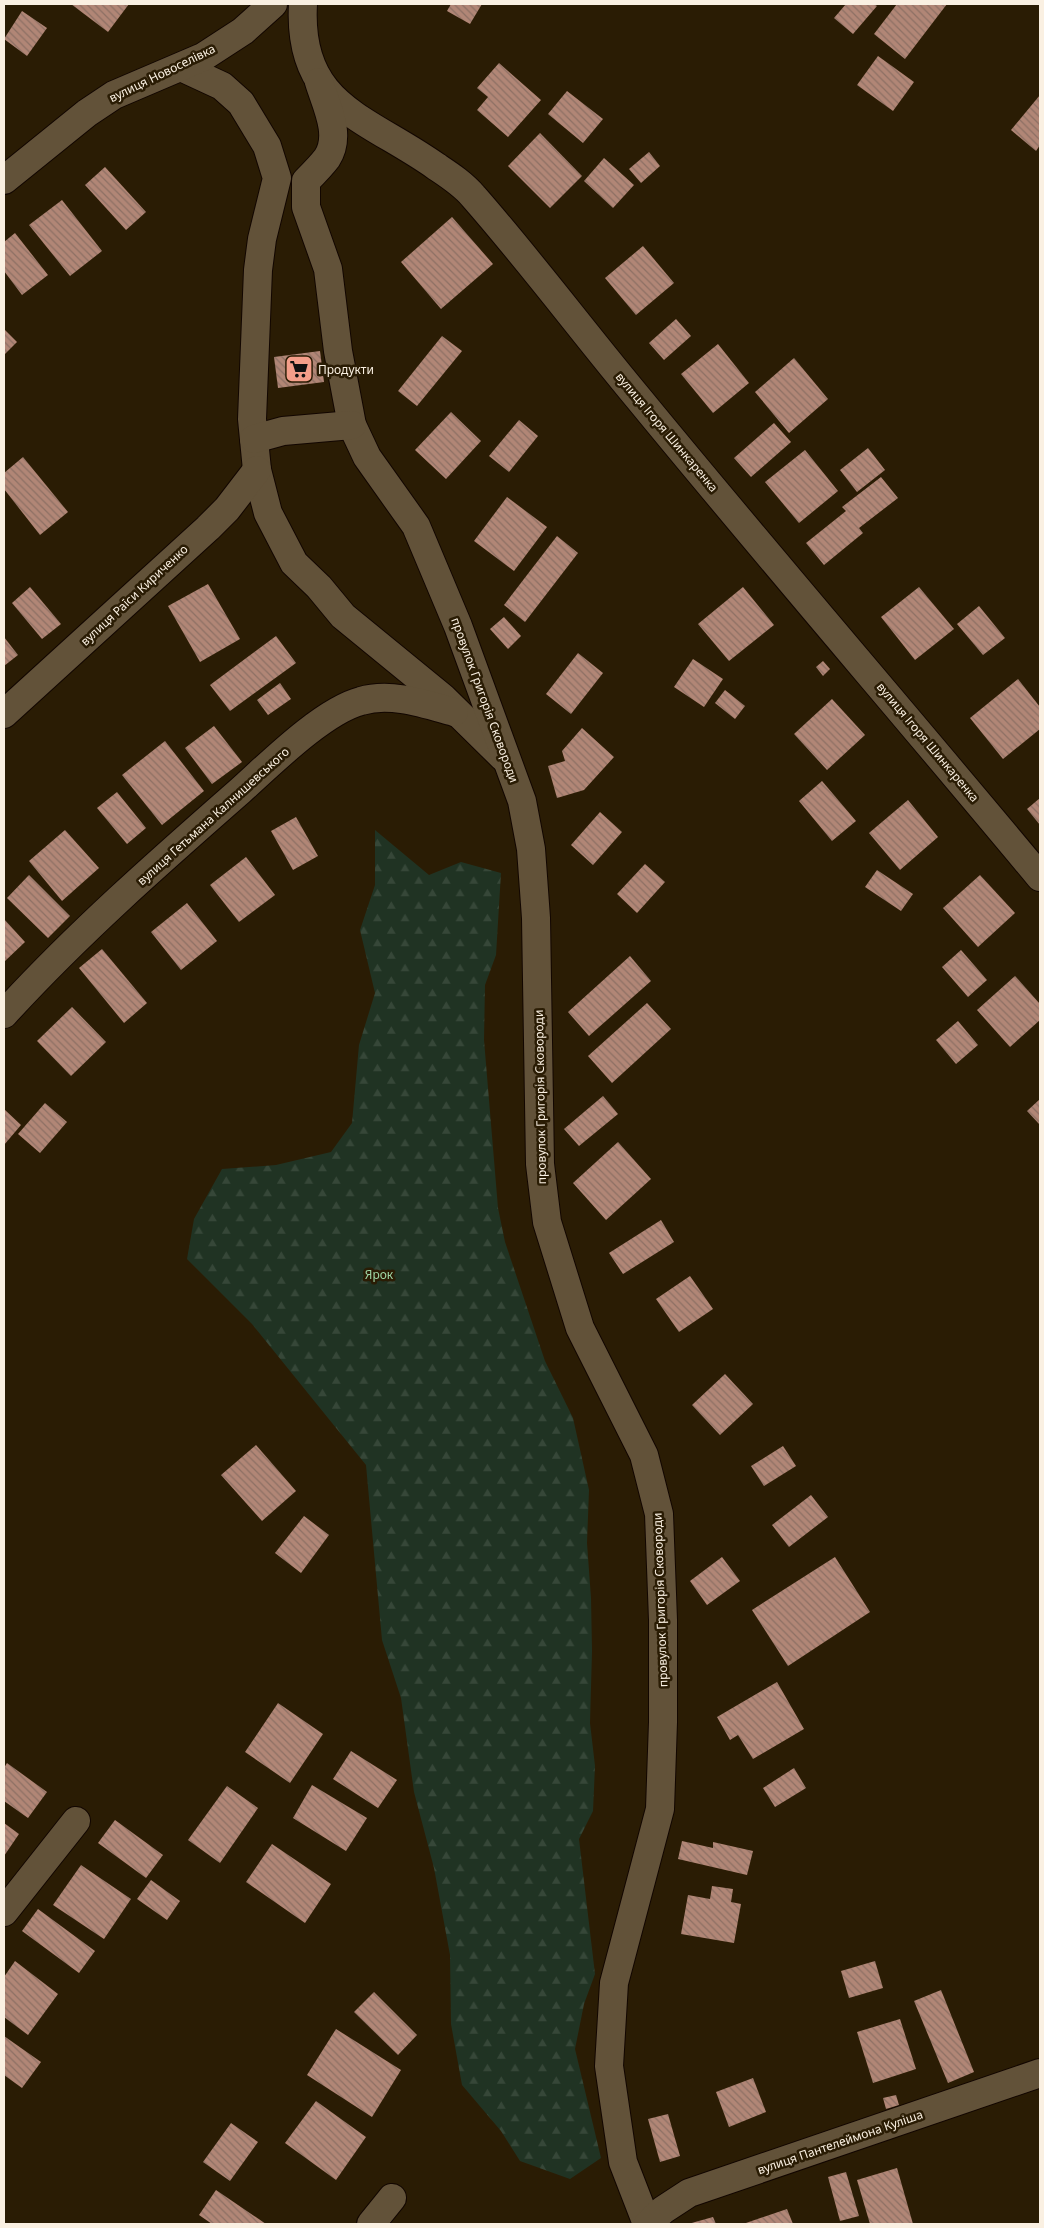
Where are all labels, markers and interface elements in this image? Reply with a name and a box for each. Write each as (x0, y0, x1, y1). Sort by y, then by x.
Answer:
street label: вулиця Новоселівка (106, 40, 218, 106)
supermarket icon: Продукти (284, 354, 314, 384)
place label: Продукти (318, 361, 374, 378)
street label: вулиця Ігоря Шинкаренка (612, 369, 722, 495)
street label: вулиця Раїси Кириченко (77, 541, 191, 649)
street label: провулок Григорія Сковороди (447, 615, 523, 785)
street label: вулиця Ігоря Шинкаренка (873, 679, 983, 805)
street label: вулиця Гетьмана Калнишевського (133, 743, 293, 889)
street label: провулок Григорія Сковороди (530, 1010, 550, 1184)
park label: Ярок (365, 1266, 394, 1283)
street label: провулок Григорія Сковороди (648, 1512, 672, 1688)
street label: вулиця Пантелеймона Куліша (755, 2106, 925, 2178)

